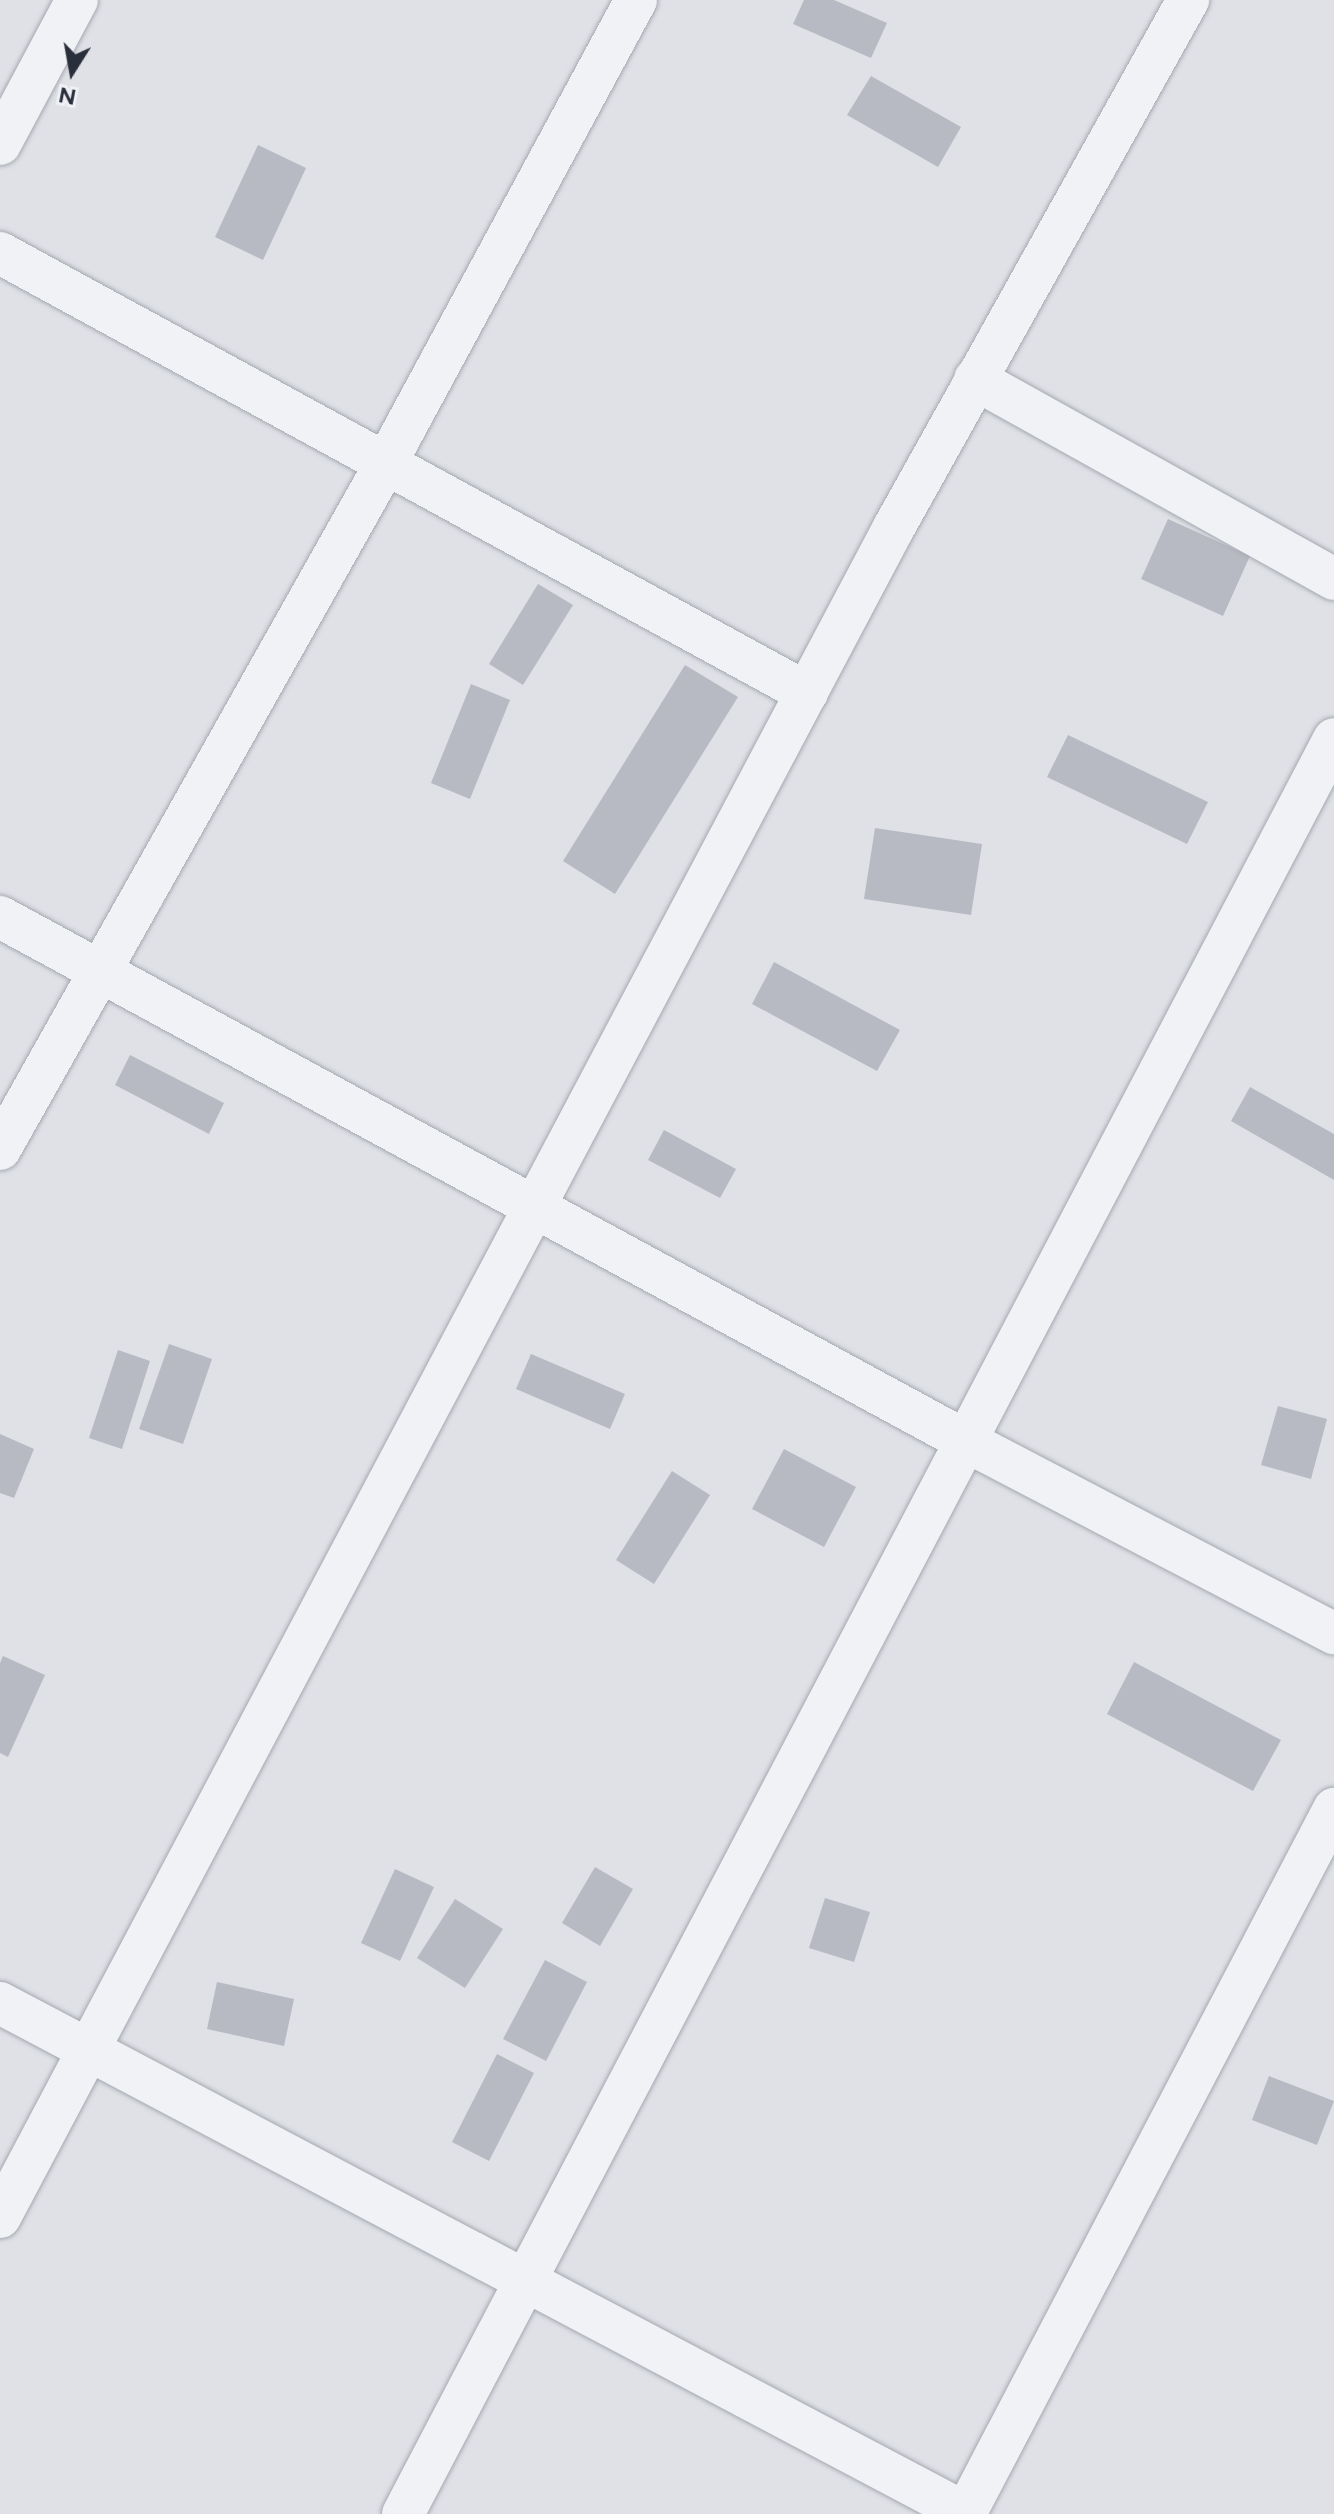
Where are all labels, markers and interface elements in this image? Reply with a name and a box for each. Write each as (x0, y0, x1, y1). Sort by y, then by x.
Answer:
north arrow (32, 32, 112, 112)
text: N (56, 81, 78, 111)

